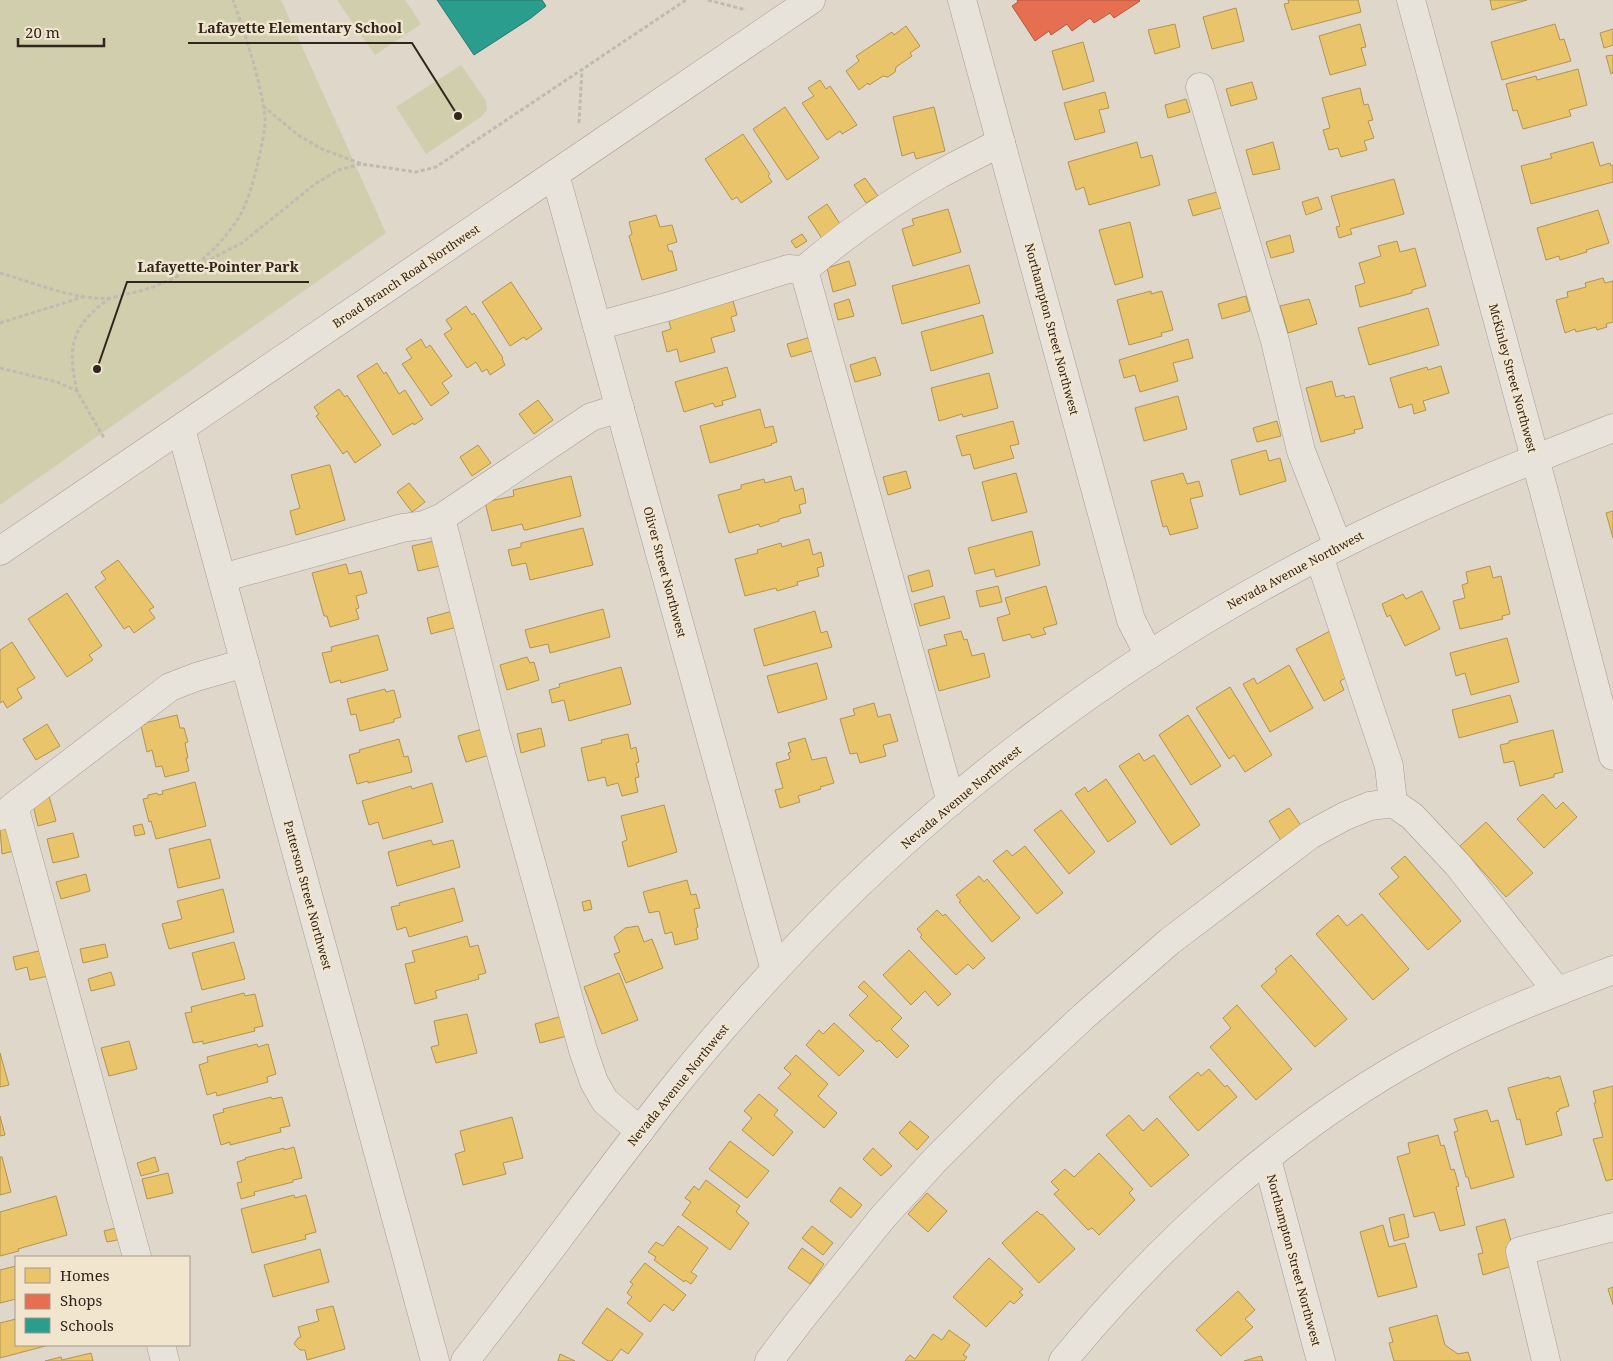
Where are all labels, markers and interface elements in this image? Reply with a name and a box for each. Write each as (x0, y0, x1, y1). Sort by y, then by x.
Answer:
callout: Lafayette Elementary School (188, 14, 412, 43)
scale bar (18, 15, 104, 47)
text: Lafayette Elementary School (198, 18, 402, 37)
text: 20 m (25, 22, 60, 42)
street label: Broad Branch Road Northwest (329, 220, 483, 332)
street label: Northampton Street Northwest (1021, 241, 1083, 417)
callout: Lafayette-Pointer Park (127, 253, 309, 282)
text: Lafayette-Pointer Park (137, 257, 299, 276)
street label: McKinley Street Northwest (1485, 302, 1541, 454)
street label: Oliver Street Northwest (639, 505, 691, 639)
street label: Nevada Avenue Northwest (1224, 527, 1366, 613)
street label: Nevada Avenue Northwest (897, 741, 1025, 853)
street label: Patterson Street Northwest (280, 818, 336, 972)
street label: Nevada Avenue Northwest (623, 1020, 733, 1150)
street label: Northampton Street Northwest (1263, 1172, 1325, 1348)
legend (15, 1256, 190, 1346)
text: Homes (60, 1265, 110, 1285)
text: Shops (60, 1290, 103, 1310)
text: Schools (60, 1315, 114, 1335)

